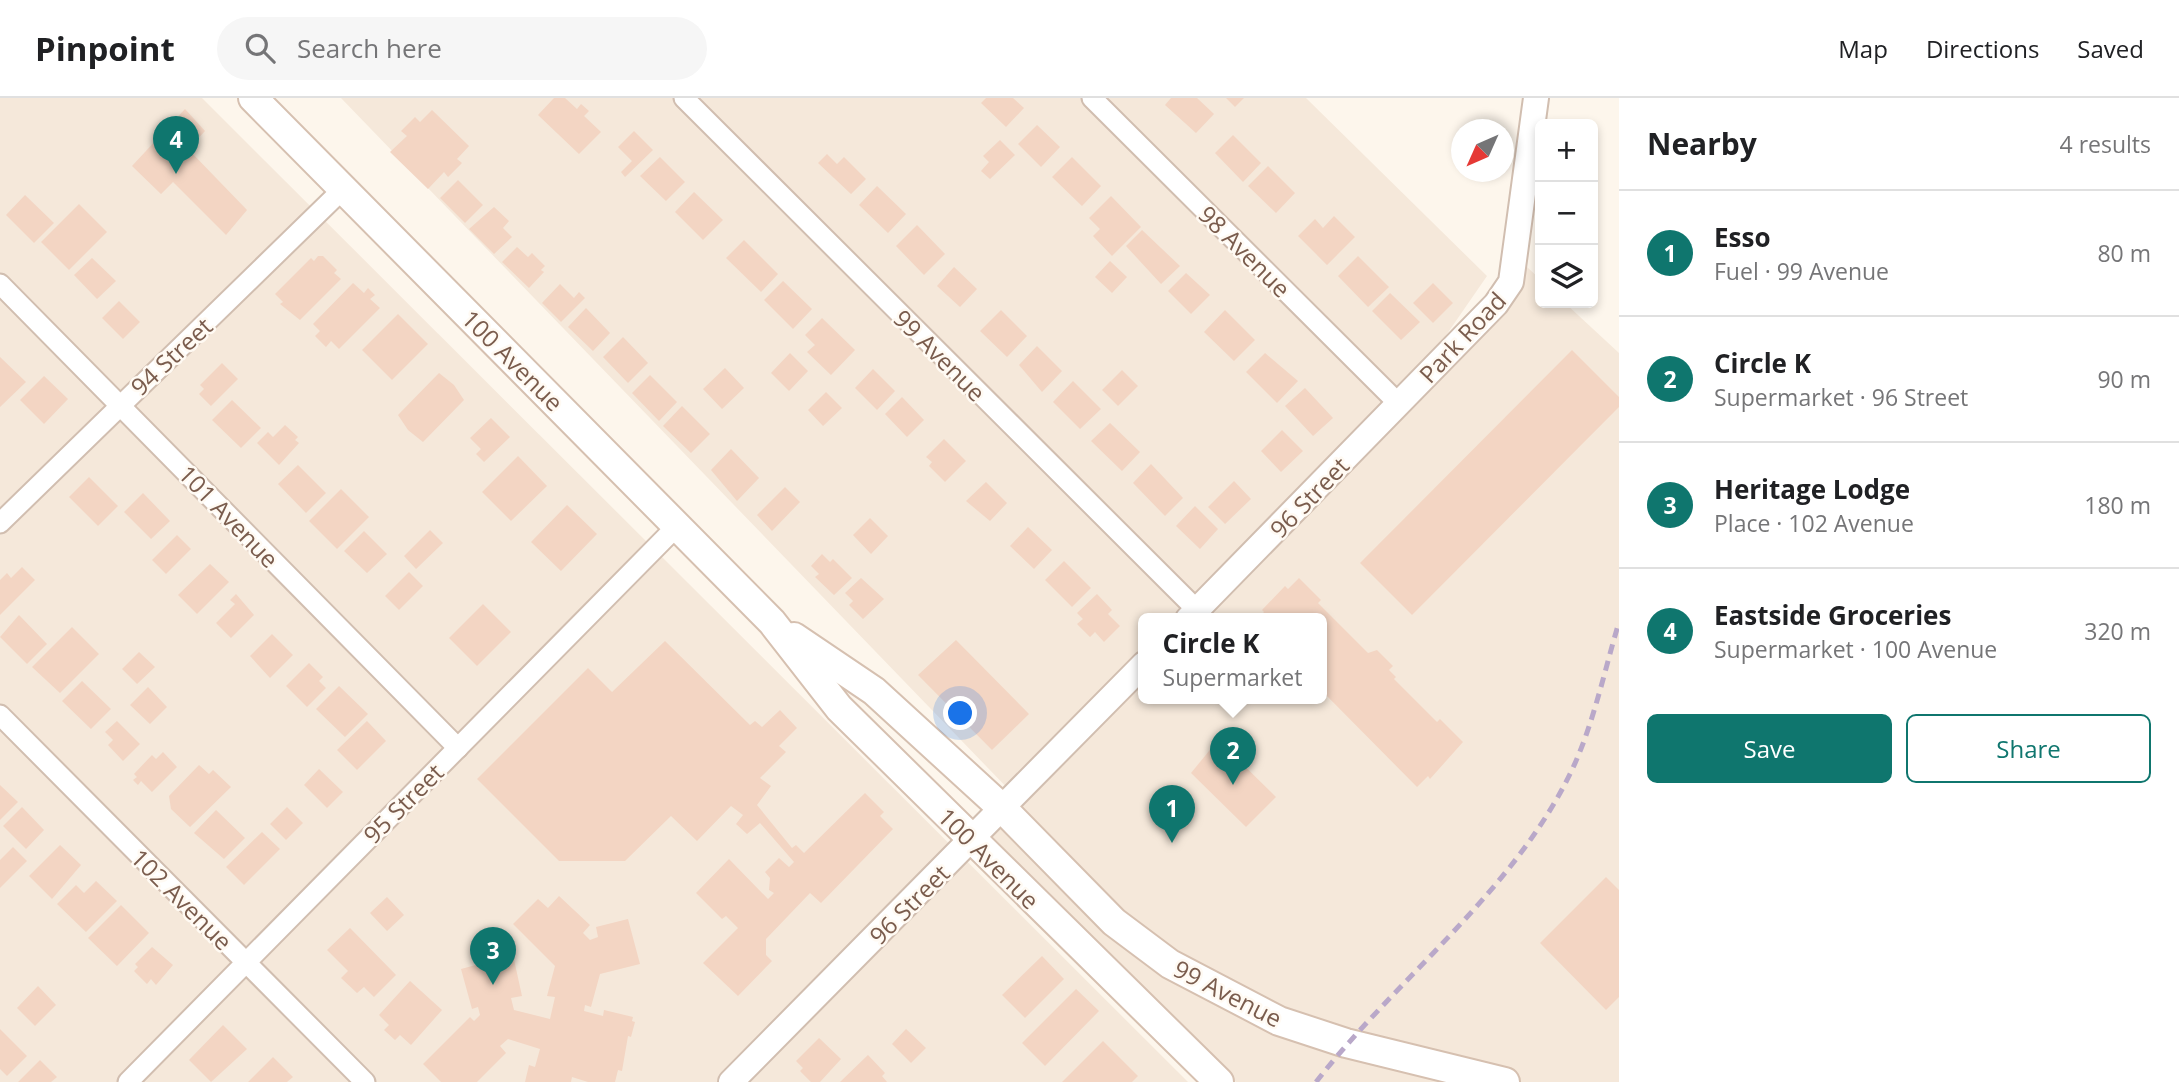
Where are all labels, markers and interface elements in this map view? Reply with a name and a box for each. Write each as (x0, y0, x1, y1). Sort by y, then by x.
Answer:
search box (217, 17, 707, 80)
text: Pinpoint (35, 26, 175, 71)
icon: search (241, 29, 279, 67)
text: Search here (297, 30, 442, 66)
text: Map (1838, 32, 1888, 65)
text: Directions (1926, 32, 2039, 65)
text: Saved (2077, 32, 2144, 65)
pin: 4 (153, 116, 199, 174)
north arrow (1451, 119, 1514, 182)
map controls (1535, 119, 1598, 308)
button: + (1535, 119, 1598, 182)
text: Nearby (1647, 123, 1757, 164)
text: 4 results (2060, 128, 2151, 160)
button: − (1535, 182, 1598, 245)
street label: 98 Avenue (1192, 198, 1298, 304)
text: Esso (1714, 219, 1771, 255)
text: 1 (1663, 237, 1677, 269)
text: 80 m (2097, 237, 2151, 269)
button: layers (1535, 245, 1598, 308)
text: Fuel · 99 Avenue (1714, 255, 1889, 287)
street label: Park Road (1411, 284, 1513, 390)
street label: 100 Avenue (455, 302, 571, 418)
street label: 99 Avenue (887, 302, 993, 408)
street label: 94 Street (123, 310, 219, 402)
text: Circle K (1714, 345, 1811, 381)
text: 2 (1663, 363, 1677, 395)
text: 90 m (2097, 363, 2151, 395)
text: Supermarket · 96 Street (1714, 381, 1968, 413)
street label: 96 Street (1262, 449, 1356, 545)
street label: 101 Avenue (172, 457, 286, 575)
text: Heritage Lodge (1714, 471, 1910, 507)
text: 3 (1663, 489, 1677, 521)
text: 180 m (2084, 489, 2151, 521)
text: Place · 102 Avenue (1714, 507, 1914, 539)
text: Eastside Groceries (1714, 597, 1951, 633)
popup (1138, 613, 1327, 704)
text: 4 (1663, 615, 1677, 647)
text: 320 m (2084, 615, 2151, 647)
text: Circle K (1163, 625, 1260, 661)
text: Supermarket · 100 Avenue (1714, 633, 1997, 665)
text: Supermarket (1163, 661, 1302, 693)
your location (943, 696, 977, 730)
button: Save (1647, 714, 1892, 783)
button: Share (1906, 714, 2151, 783)
pin: 2 (1210, 727, 1256, 785)
street label: 95 Street (356, 756, 450, 850)
pin: 1 (1149, 785, 1195, 843)
street label: 100 Avenue (931, 800, 1047, 916)
street label: 102 Avenue (124, 841, 240, 957)
street label: 96 Street (862, 857, 956, 951)
pin: 3 (470, 927, 516, 985)
street label: 99 Avenue (1168, 952, 1288, 1034)

